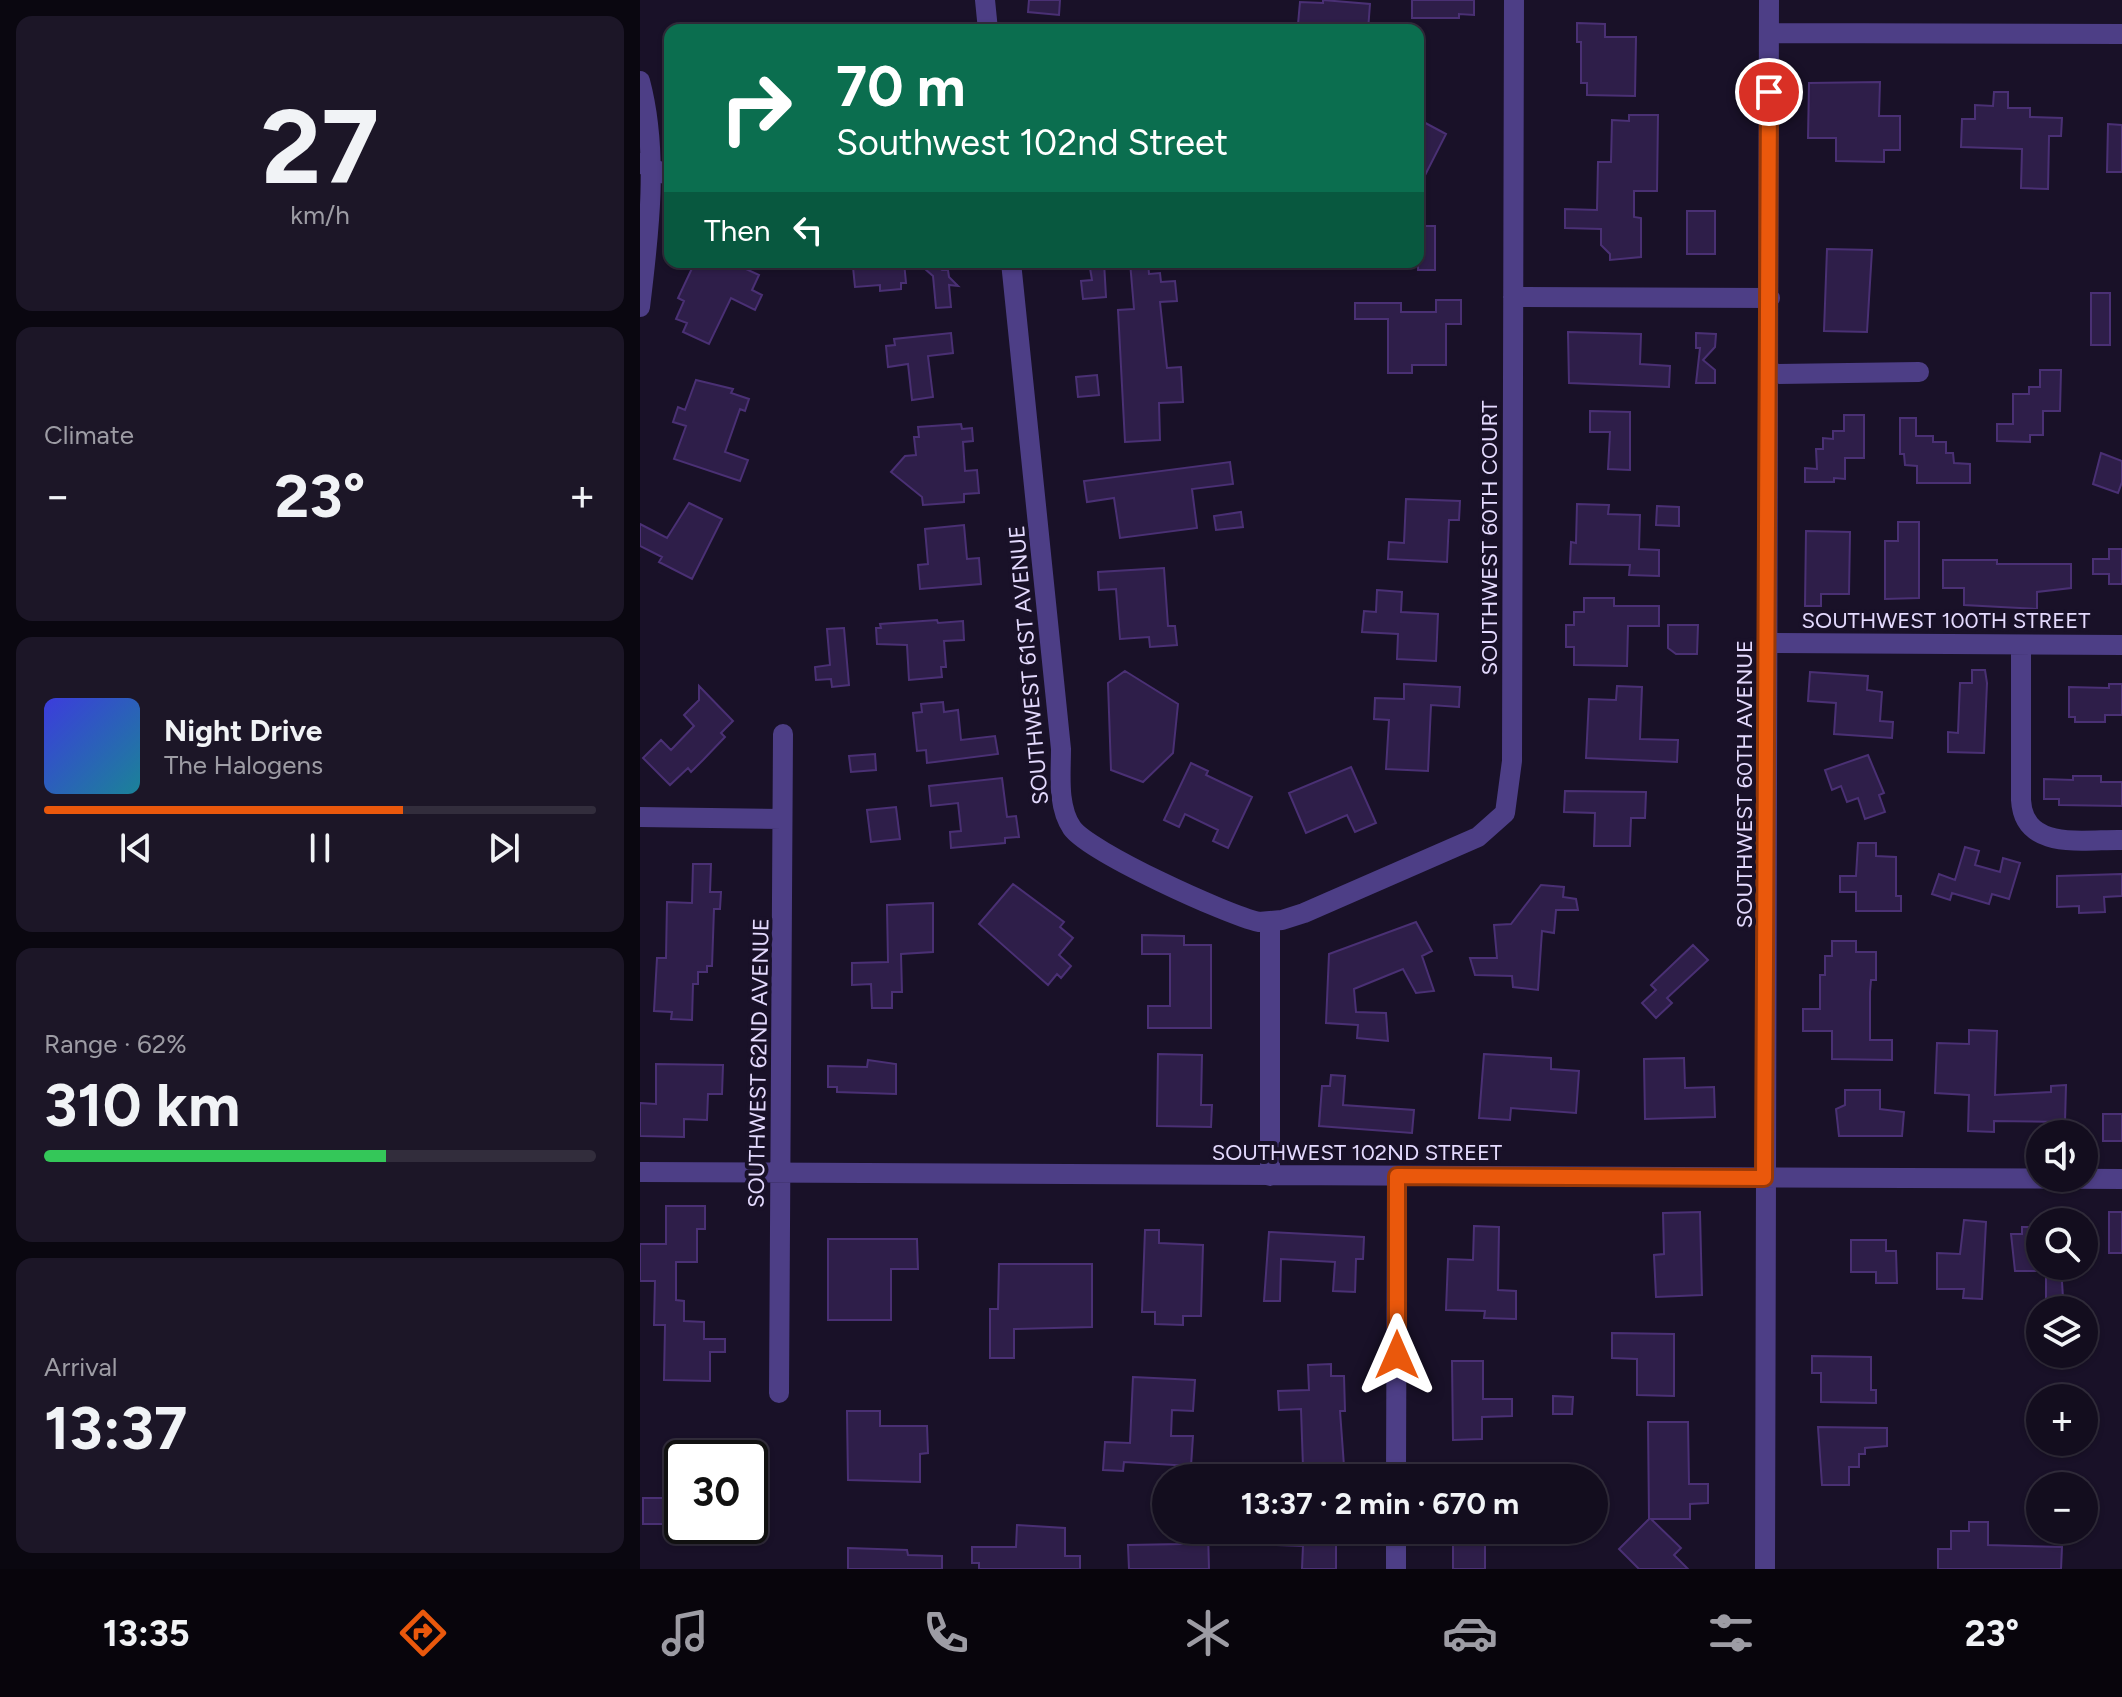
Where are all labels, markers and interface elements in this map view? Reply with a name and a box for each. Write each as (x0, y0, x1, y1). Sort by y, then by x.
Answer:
text: 70 m (836, 53, 966, 120)
icon: right (704, 56, 808, 160)
pin (1735, 58, 1803, 126)
icon: arrive (1747, 70, 1791, 114)
text: 27 (261, 84, 379, 209)
text: Southwest 102nd Street (836, 121, 1228, 164)
text: km/h (290, 199, 350, 231)
icon: left (786, 208, 830, 252)
text: Then (704, 212, 770, 249)
street label: SOUTHWEST 60TH COURT (1476, 401, 1503, 675)
text: Climate (44, 419, 134, 451)
text: 23° (275, 460, 365, 532)
text: − (44, 469, 71, 522)
text: + (569, 469, 596, 522)
street label: SOUTHWEST 61ST AVENUE (1003, 524, 1054, 806)
street label: SOUTHWEST 100TH STREET (1802, 607, 2090, 634)
street label: SOUTHWEST 60TH AVENUE (1731, 640, 1758, 928)
text: Night Drive (164, 712, 322, 749)
text: The Halogens (164, 749, 323, 781)
icon: previous (114, 826, 158, 870)
icon: pause (298, 826, 342, 870)
icon: next (482, 826, 526, 870)
street label: SOUTHWEST 62ND AVENUE (742, 918, 775, 1208)
text: Range · 62% (44, 1028, 187, 1060)
text: 310 km (44, 1069, 240, 1141)
map controls (2026, 1120, 2098, 1544)
button: sound (2026, 1120, 2098, 1192)
street label: SOUTHWEST 102ND STREET (1212, 1139, 1502, 1166)
button: search (2026, 1208, 2098, 1280)
button: layers (2026, 1296, 2098, 1368)
position arrow (1355, 1313, 1439, 1397)
text: Arrival (44, 1351, 117, 1383)
button: + (2026, 1384, 2098, 1456)
text: 13:37 (44, 1392, 187, 1464)
speed limit sign: 30 (664, 1440, 768, 1544)
button: − (2026, 1472, 2098, 1544)
text: 13:37 · 2 min · 670 m (1241, 1485, 1519, 1522)
icon: directions (395, 1605, 451, 1661)
icon: music (657, 1605, 713, 1661)
icon: phone (918, 1605, 974, 1661)
icon: climate (1180, 1605, 1236, 1661)
icon: car (1442, 1605, 1498, 1661)
icon: filters (1703, 1605, 1759, 1661)
text: 13:35 (103, 1612, 190, 1655)
text: 23° (1965, 1612, 2019, 1655)

